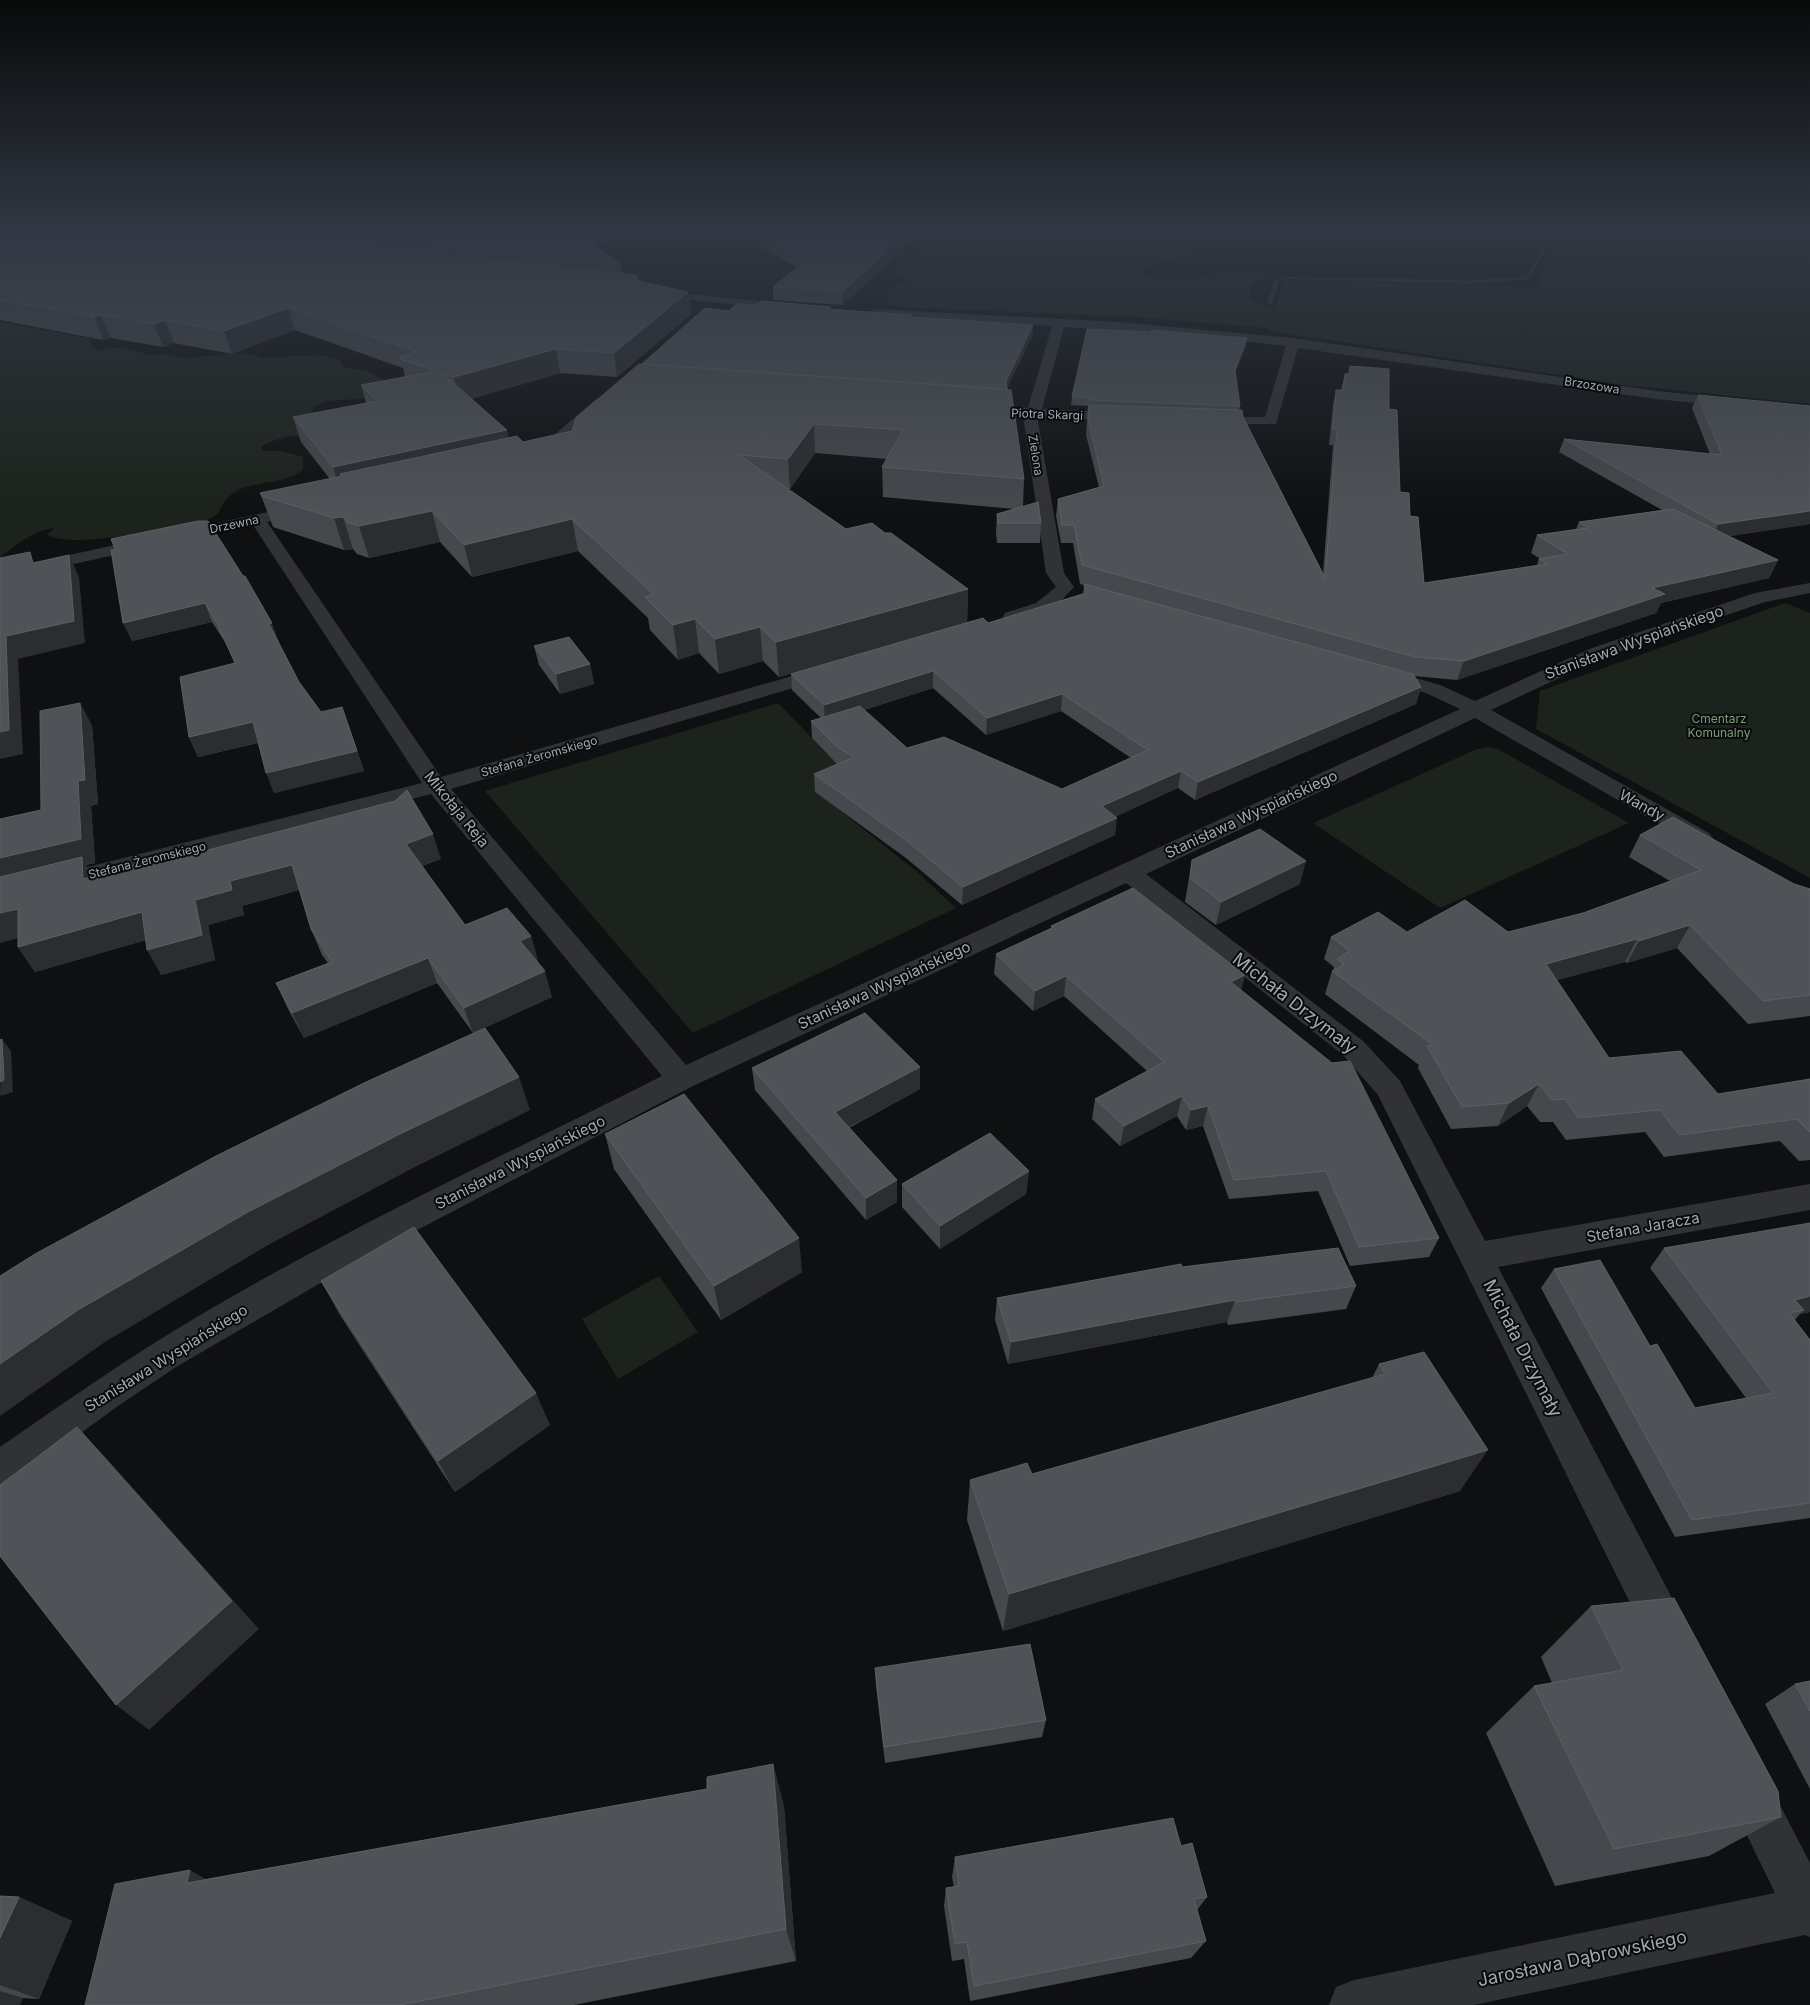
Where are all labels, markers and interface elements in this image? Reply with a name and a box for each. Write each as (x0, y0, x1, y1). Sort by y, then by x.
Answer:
street label: Brzozowa (1563, 373, 1621, 397)
street label: Piotra Skargi (1011, 405, 1083, 423)
street label: Zielona (1025, 433, 1047, 477)
street label: Drzewna (208, 511, 260, 537)
street label: Stanisława Wyspiańskiego (1542, 601, 1726, 683)
park label: Cmentarz Komunalny (1688, 711, 1751, 740)
street label: Stefana Żeromskiego (479, 732, 599, 780)
street label: Stanisława Wyspiańskiego (1162, 766, 1340, 862)
street label: Mikołaja Reja (420, 767, 494, 851)
street label: Wandy (1616, 785, 1669, 825)
street label: Stefana Żeromskiego (87, 838, 207, 882)
street label: Stanisława Wyspiańskiego (795, 937, 973, 1033)
street label: Michała Drzymały (1229, 948, 1361, 1058)
street label: Stanisława Wyspiańskiego (432, 1111, 608, 1213)
street label: Stefana Jaracza (1585, 1208, 1701, 1246)
street label: Michała Drzymały (1479, 1276, 1567, 1420)
street label: Stanisława Wyspiańskiego (81, 1300, 251, 1416)
street label: Jarosława Dąbrowskiego (1475, 1926, 1689, 1990)

